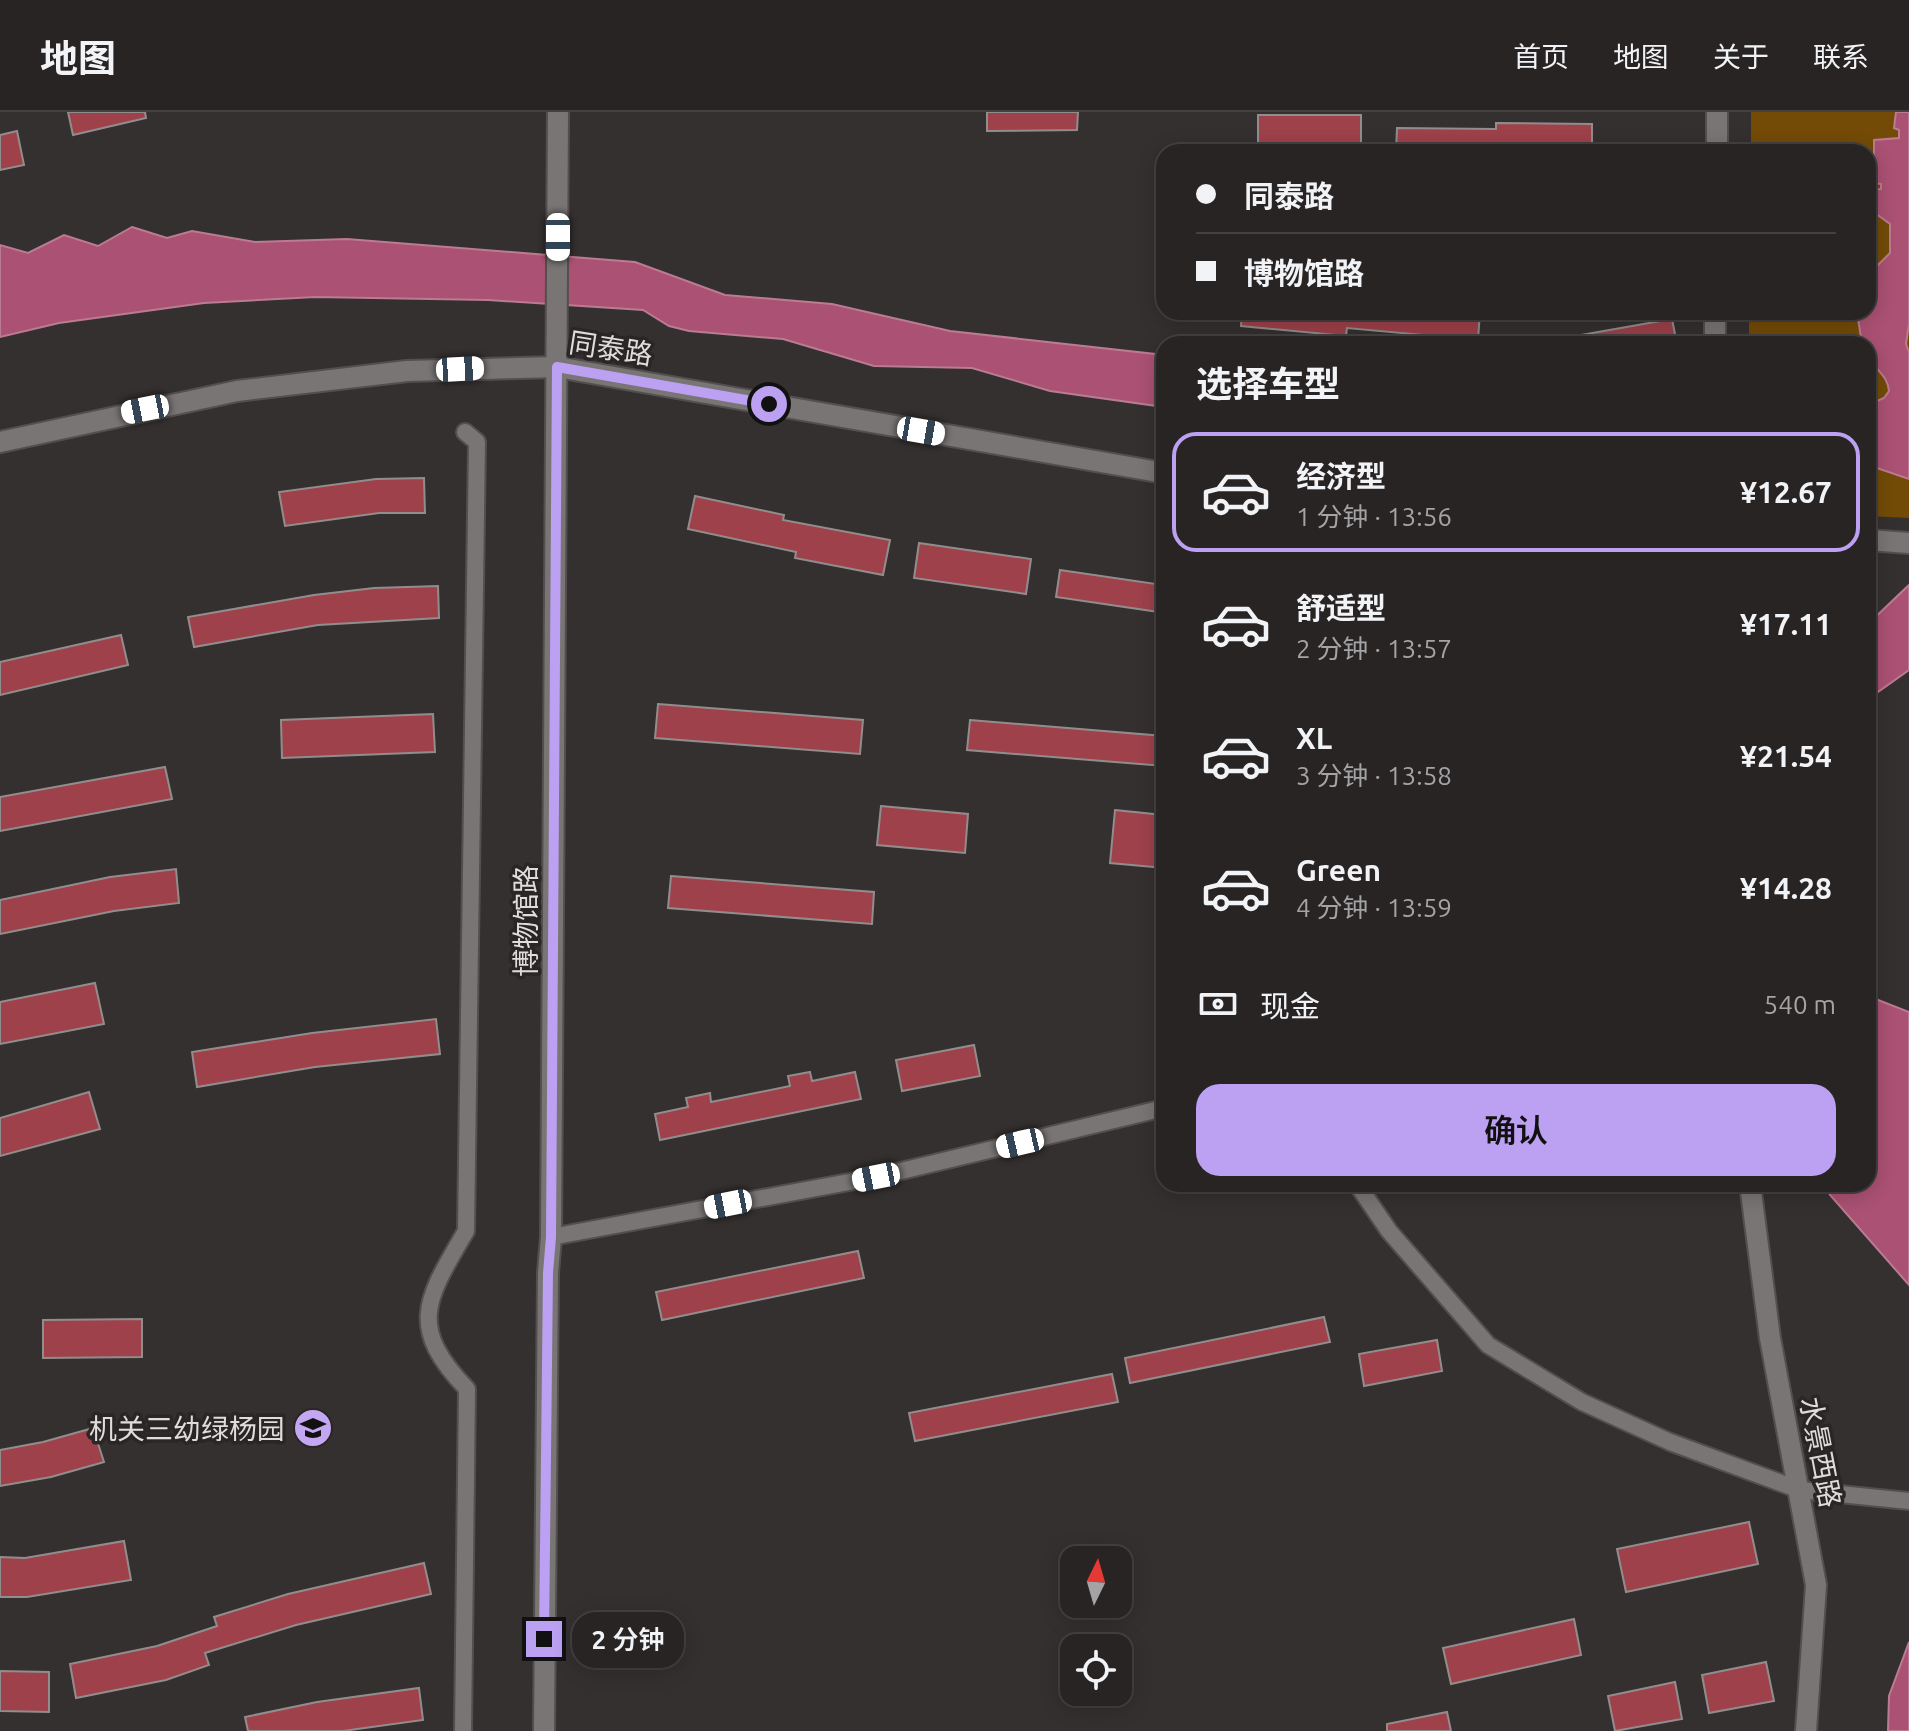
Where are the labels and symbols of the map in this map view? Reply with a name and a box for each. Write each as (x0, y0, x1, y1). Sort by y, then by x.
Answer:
car (546, 213, 570, 261)
street label: 同泰路 (567, 326, 655, 370)
car (435, 356, 485, 382)
route start (751, 386, 787, 422)
car (119, 393, 171, 425)
car (895, 415, 947, 447)
street label: 博物馆路 (510, 865, 541, 977)
car (994, 1126, 1046, 1160)
car (850, 1161, 902, 1193)
car (702, 1188, 754, 1220)
street label: 水景西路 (1795, 1394, 1847, 1510)
school or university icon: 机关三幼绿杨园 (292, 1407, 334, 1449)
place label: 机关三幼绿杨园 (89, 1413, 285, 1444)
north arrow (1060, 1546, 1132, 1618)
callout: 2 分钟 (572, 1611, 684, 1667)
route end (526, 1621, 562, 1657)

